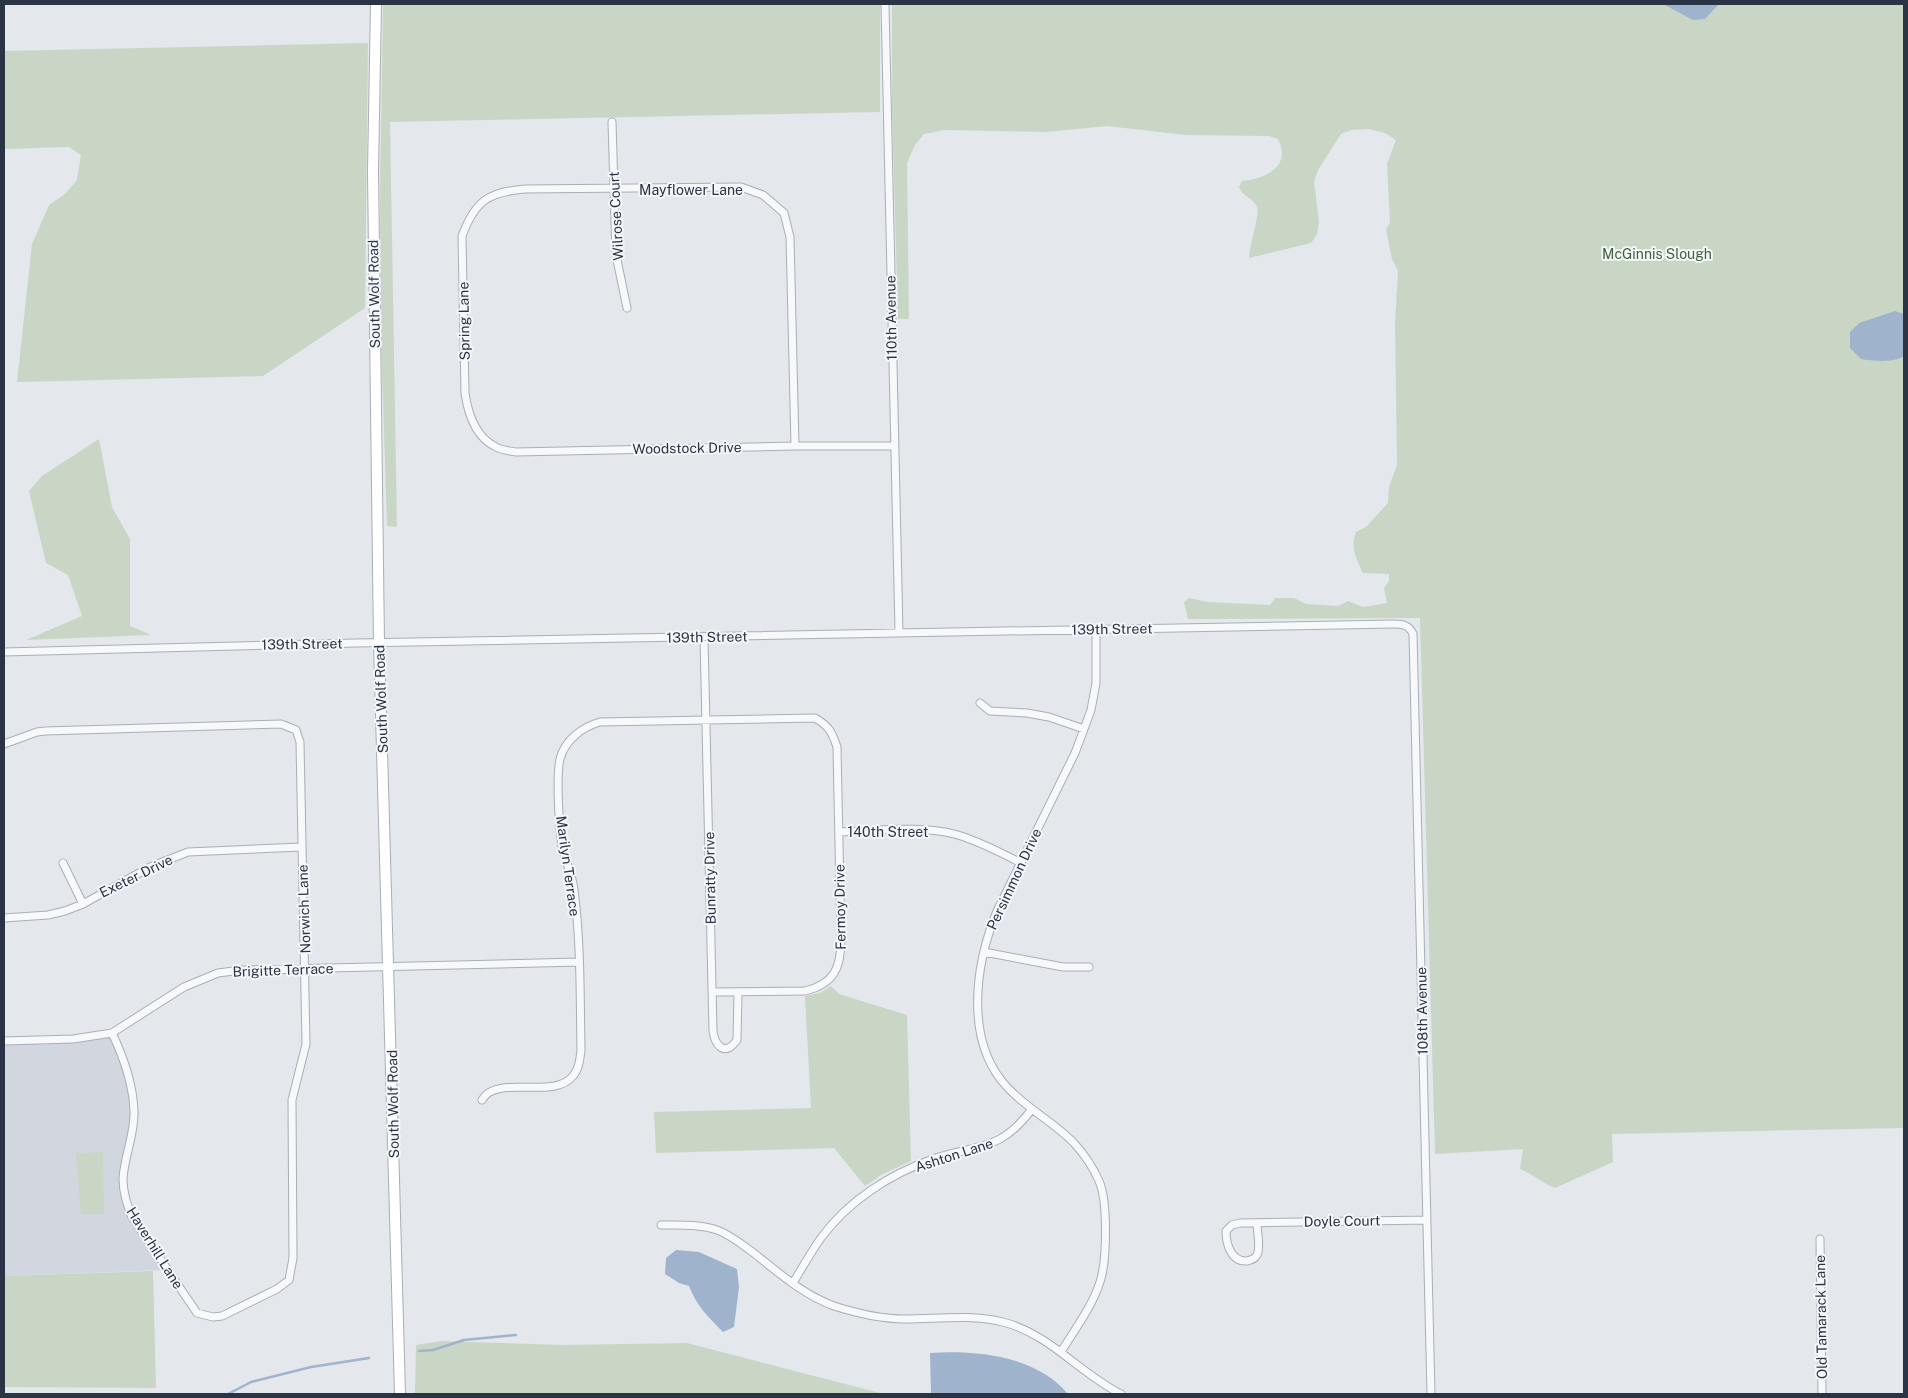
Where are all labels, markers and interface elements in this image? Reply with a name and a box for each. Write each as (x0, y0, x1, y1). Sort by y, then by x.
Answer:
street label: Wilrose Court (606, 171, 626, 261)
street label: Mayflower Lane (639, 182, 743, 198)
street label: South Wolf Road (365, 240, 383, 348)
park label: McGinnis Slough (1602, 246, 1712, 262)
street label: 110th Avenue (882, 275, 900, 361)
street label: Spring Lane (455, 282, 473, 360)
street label: Woodstock Drive (632, 439, 742, 457)
street label: 139th Street (1071, 620, 1153, 638)
street label: 139th Street (666, 628, 748, 646)
street label: 139th Street (261, 635, 343, 653)
street label: South Wolf Road (371, 644, 391, 754)
street label: Marilyn Terrace (553, 815, 583, 917)
street label: 140th Street (848, 824, 928, 840)
street label: Persimmon Drive (984, 826, 1045, 932)
street label: Bunratty Drive (701, 831, 719, 925)
street label: Exeter Drive (97, 851, 175, 901)
street label: Norwich Lane (294, 864, 314, 954)
street label: Fermoy Drive (831, 864, 849, 950)
street label: Brigitte Terrace (232, 960, 334, 980)
street label: 108th Avenue (1413, 967, 1431, 1055)
street label: South Wolf Road (384, 1050, 402, 1158)
street label: Ashton Lane (913, 1135, 995, 1175)
street label: Haverhill Lane (123, 1204, 187, 1292)
street label: Doyle Court (1304, 1212, 1380, 1230)
street label: Old Tamarack Lane (1812, 1255, 1830, 1379)

